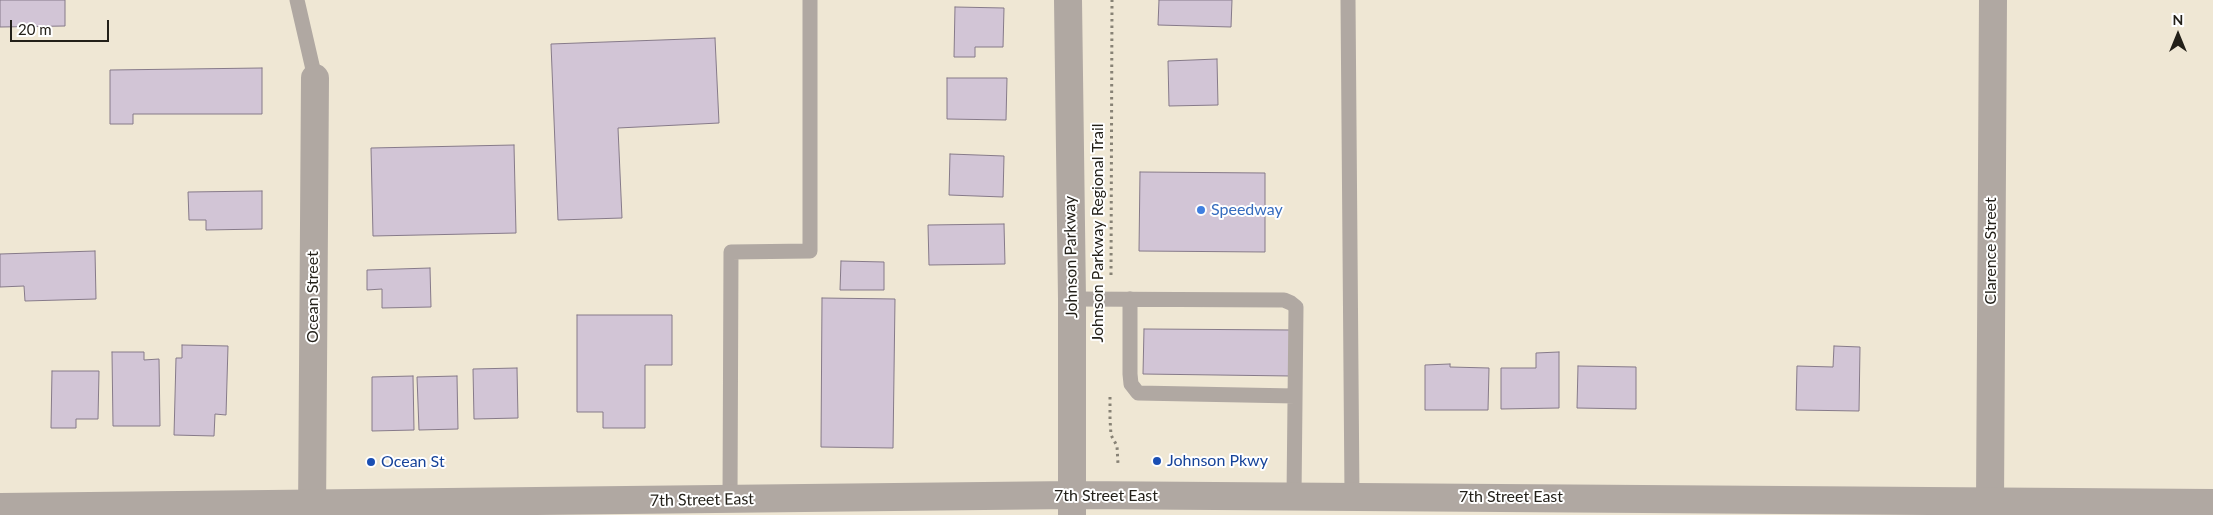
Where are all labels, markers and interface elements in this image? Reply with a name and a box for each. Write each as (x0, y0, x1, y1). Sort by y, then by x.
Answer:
scale bar (12, 10, 111, 42)
north arrow (2153, 10, 2203, 60)
text: N (2173, 11, 2183, 28)
text: 20 m (18, 20, 52, 38)
street label: Johnson Parkway Regional Trail (1088, 123, 1108, 343)
street label: Johnson Parkway (1060, 196, 1082, 318)
street label: Clarence Street (1981, 197, 2001, 305)
place label: Speedway (1211, 200, 1283, 220)
marker: Speedway (1195, 204, 1207, 216)
street label: Ocean Street (303, 251, 323, 343)
place label: Johnson Pkwy (1167, 451, 1268, 471)
place label: Ocean St (381, 452, 445, 472)
marker: Johnson Pkwy (1151, 455, 1163, 467)
marker: Ocean St (365, 456, 377, 468)
street label: 7th Street East (1054, 486, 1158, 506)
street label: 7th Street East (1459, 487, 1563, 507)
street label: 7th Street East (650, 489, 754, 511)

